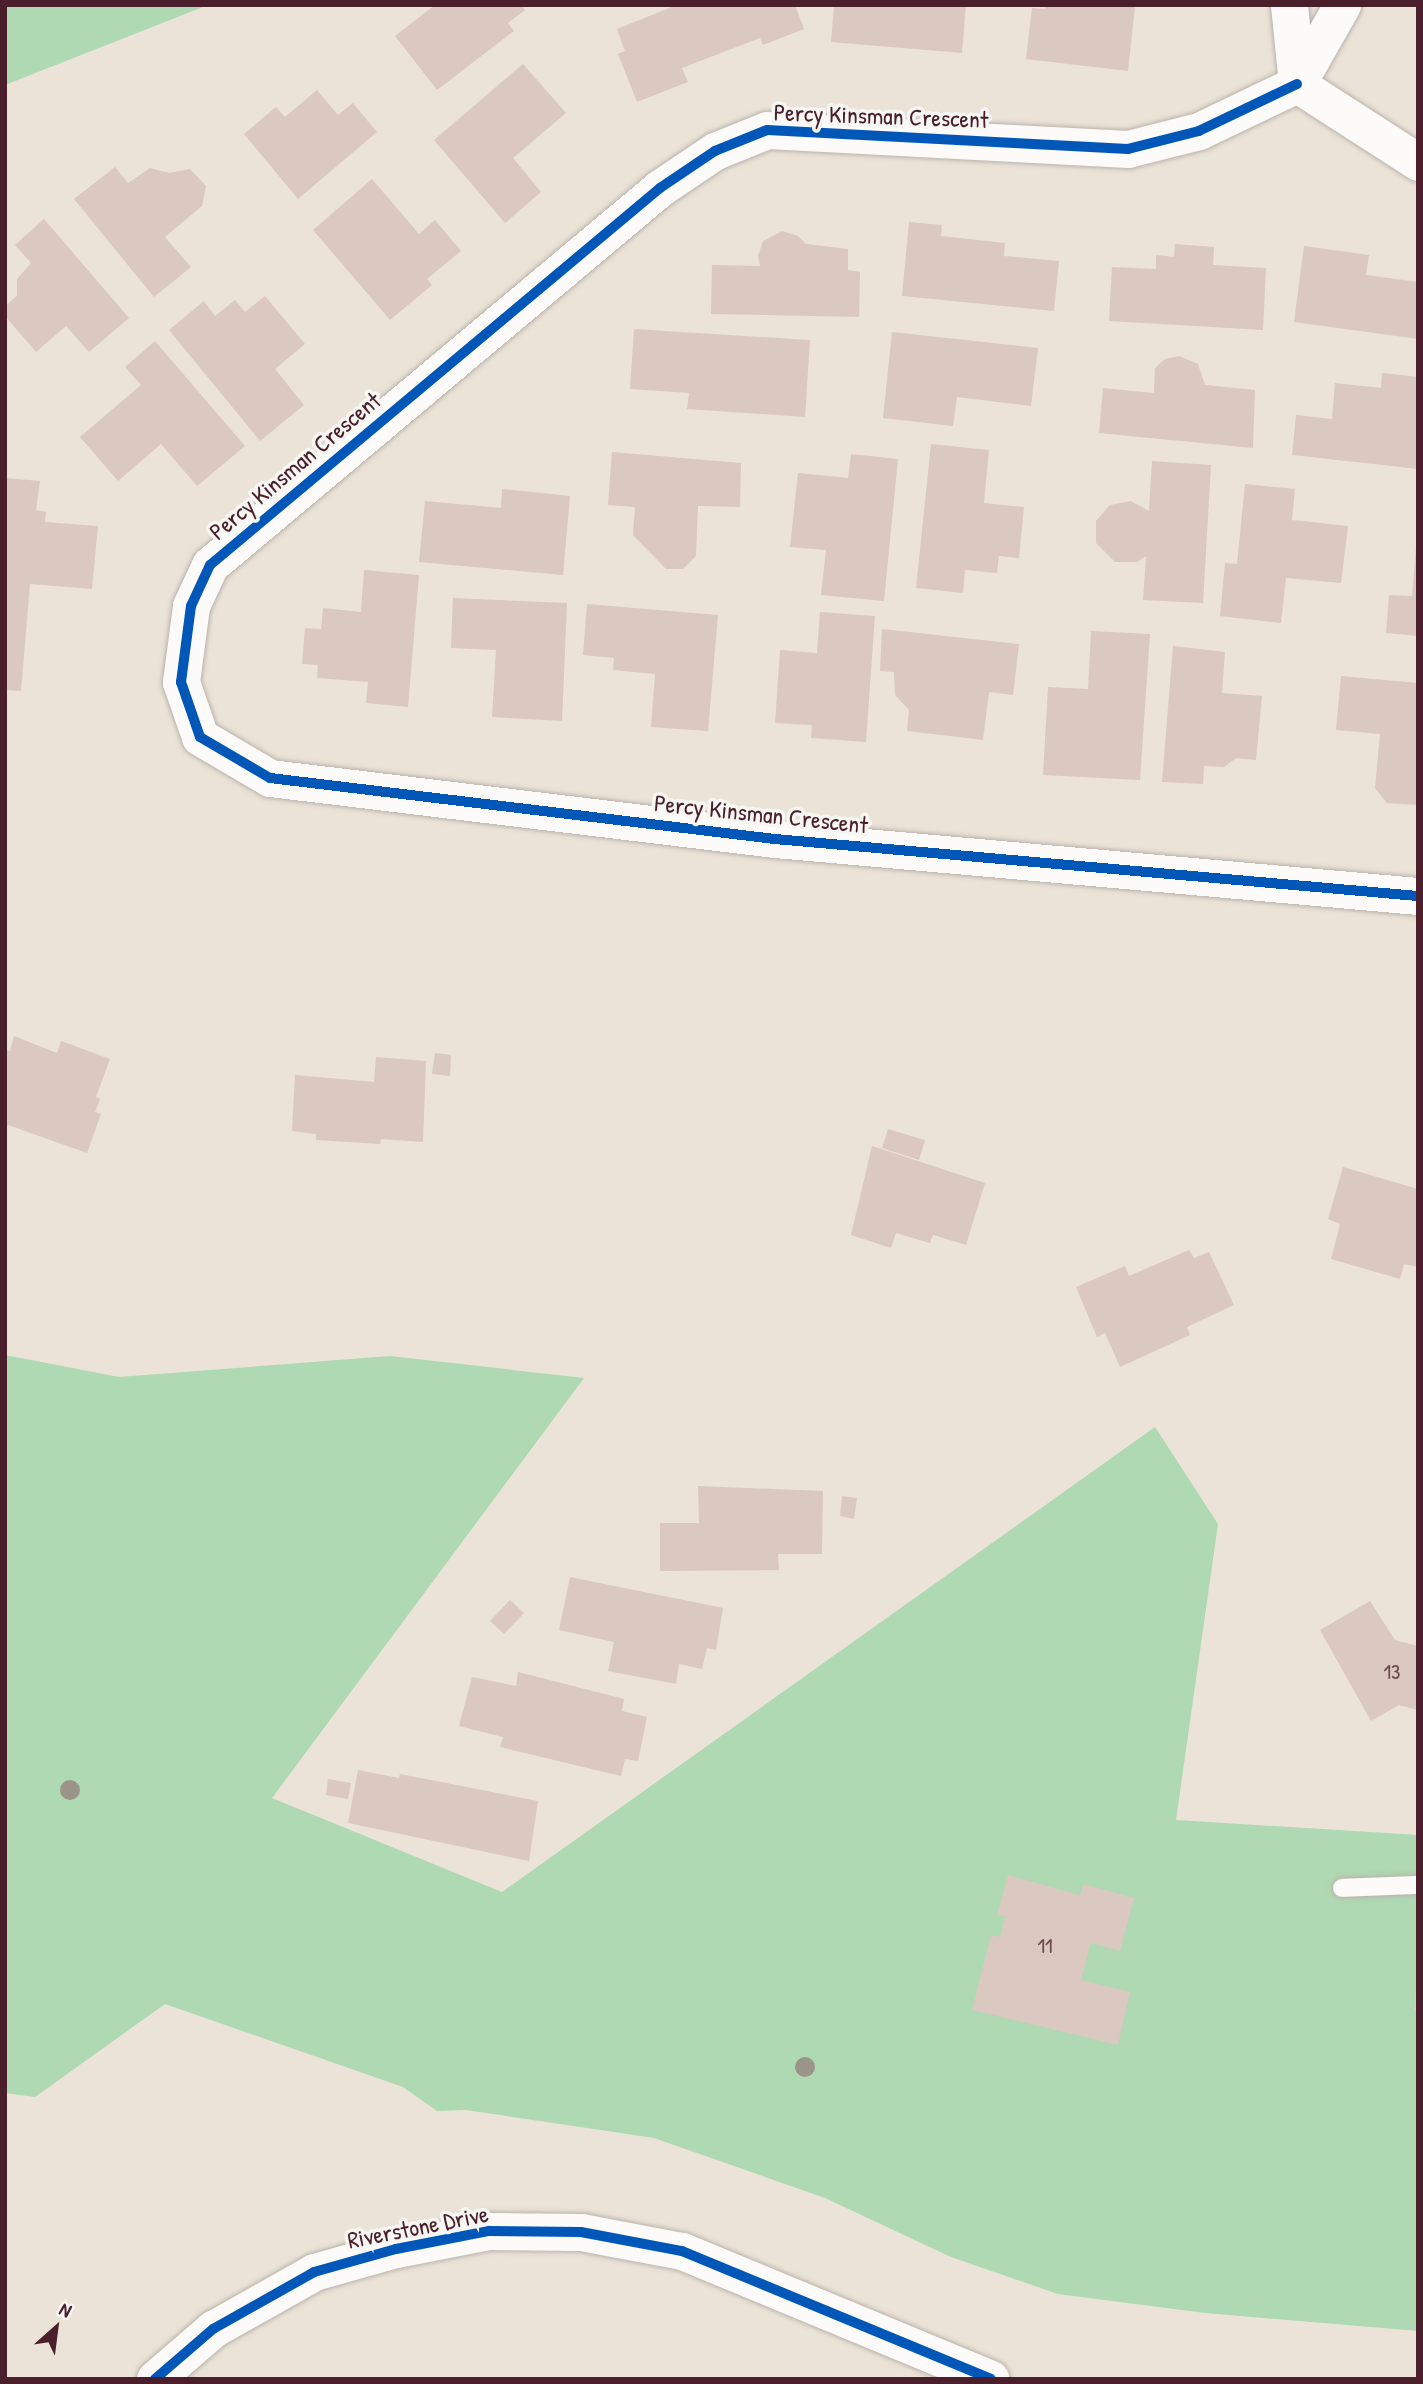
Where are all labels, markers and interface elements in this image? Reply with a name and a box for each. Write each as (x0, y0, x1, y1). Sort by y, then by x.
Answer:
street label: Percy Kinsman Crescent (773, 98, 989, 134)
street label: Percy Kinsman Crescent (204, 386, 386, 546)
street label: Percy Kinsman Crescent (653, 788, 869, 840)
house number: 13 (1383, 1659, 1401, 1685)
house number: 11 (1037, 1933, 1053, 1959)
street label: Riverstone Drive (345, 2199, 491, 2255)
north arrow (21, 2293, 91, 2363)
text: N (55, 2296, 76, 2323)

